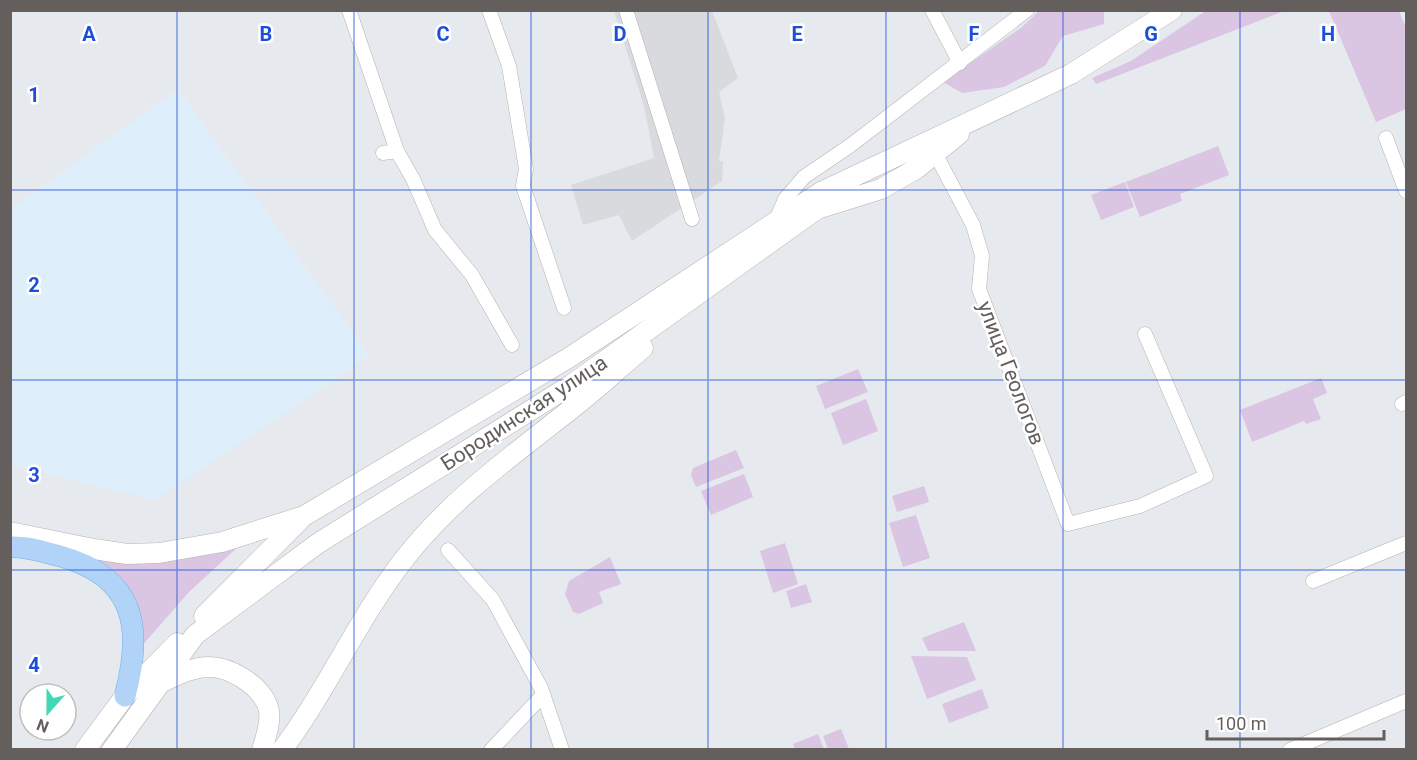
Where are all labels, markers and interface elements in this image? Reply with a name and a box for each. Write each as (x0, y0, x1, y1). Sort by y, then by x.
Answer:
text: A (82, 22, 96, 46)
text: B (260, 22, 272, 46)
text: C (436, 22, 450, 46)
text: D (614, 22, 627, 46)
text: E (791, 22, 803, 46)
text: F (969, 22, 980, 46)
text: G (1144, 22, 1158, 46)
text: H (1321, 22, 1335, 46)
text: 1 (28, 83, 40, 107)
text: 2 (28, 273, 40, 297)
street label: улица Геологов (973, 298, 1049, 448)
street label: Бородинская улица (436, 350, 612, 476)
text: 3 (28, 463, 40, 487)
text: 4 (28, 653, 40, 677)
north arrow (18, 682, 78, 742)
scale bar (1207, 703, 1384, 741)
text: 100 m (1216, 713, 1267, 734)
text: N (34, 715, 51, 736)

